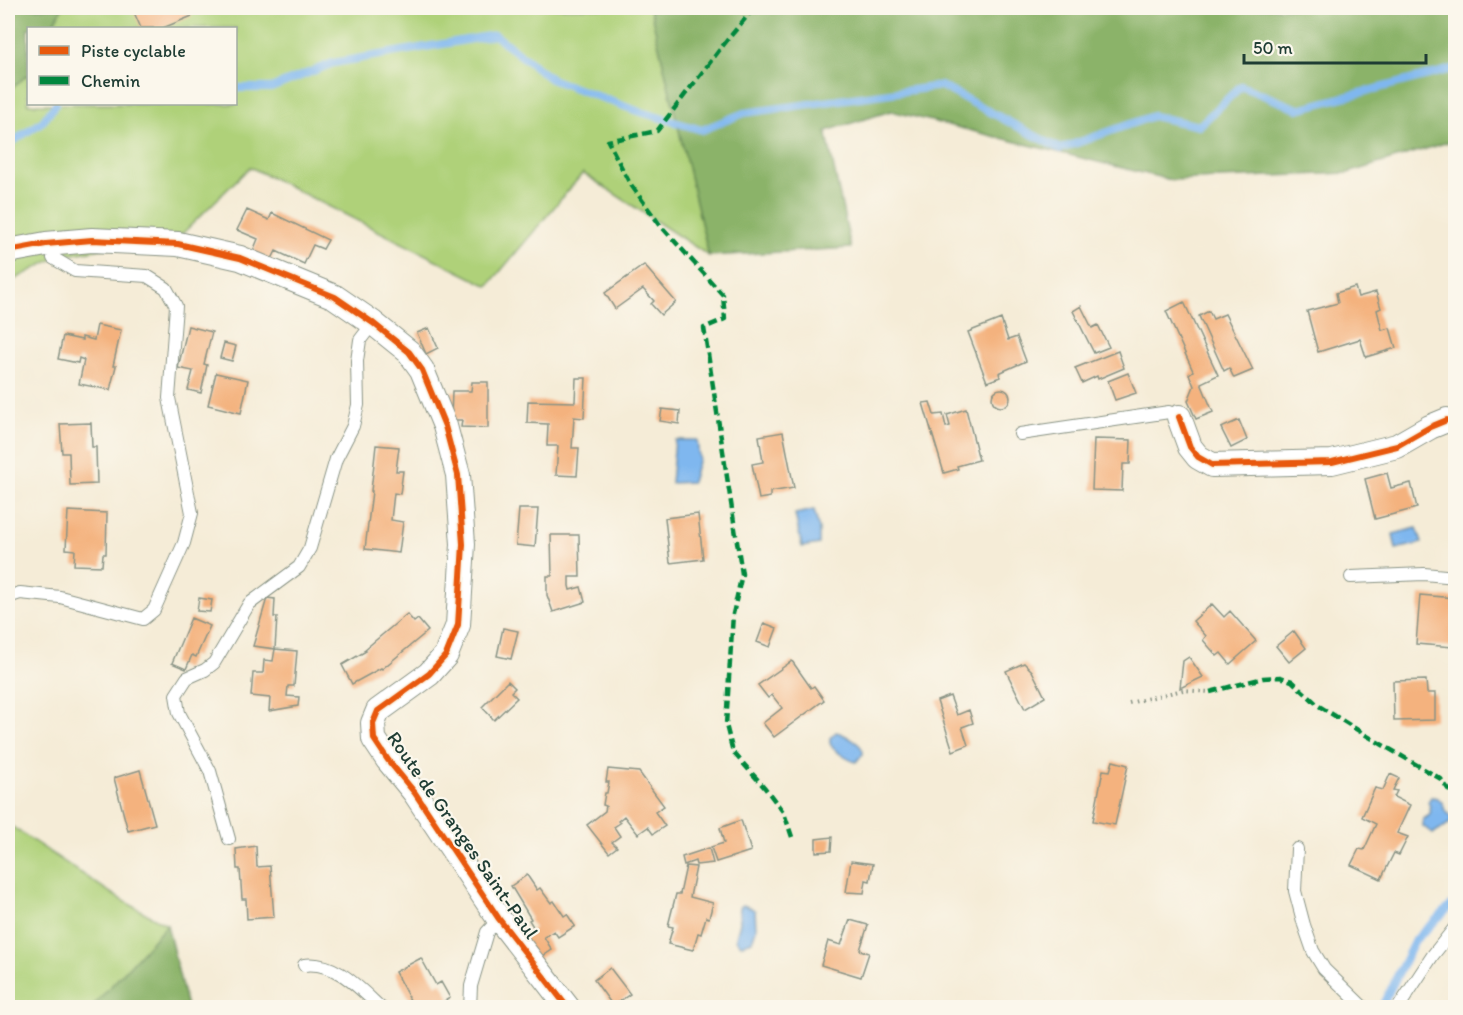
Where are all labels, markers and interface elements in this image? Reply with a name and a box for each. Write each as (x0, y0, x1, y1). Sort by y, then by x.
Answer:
legend (27, 27, 237, 105)
scale bar (1244, 27, 1426, 65)
text: 50 m (1253, 37, 1293, 59)
text: Piste cyclable (81, 40, 186, 62)
text: Chemin (81, 70, 140, 92)
street label: Route de Granges Saint-Paul (382, 727, 544, 944)

